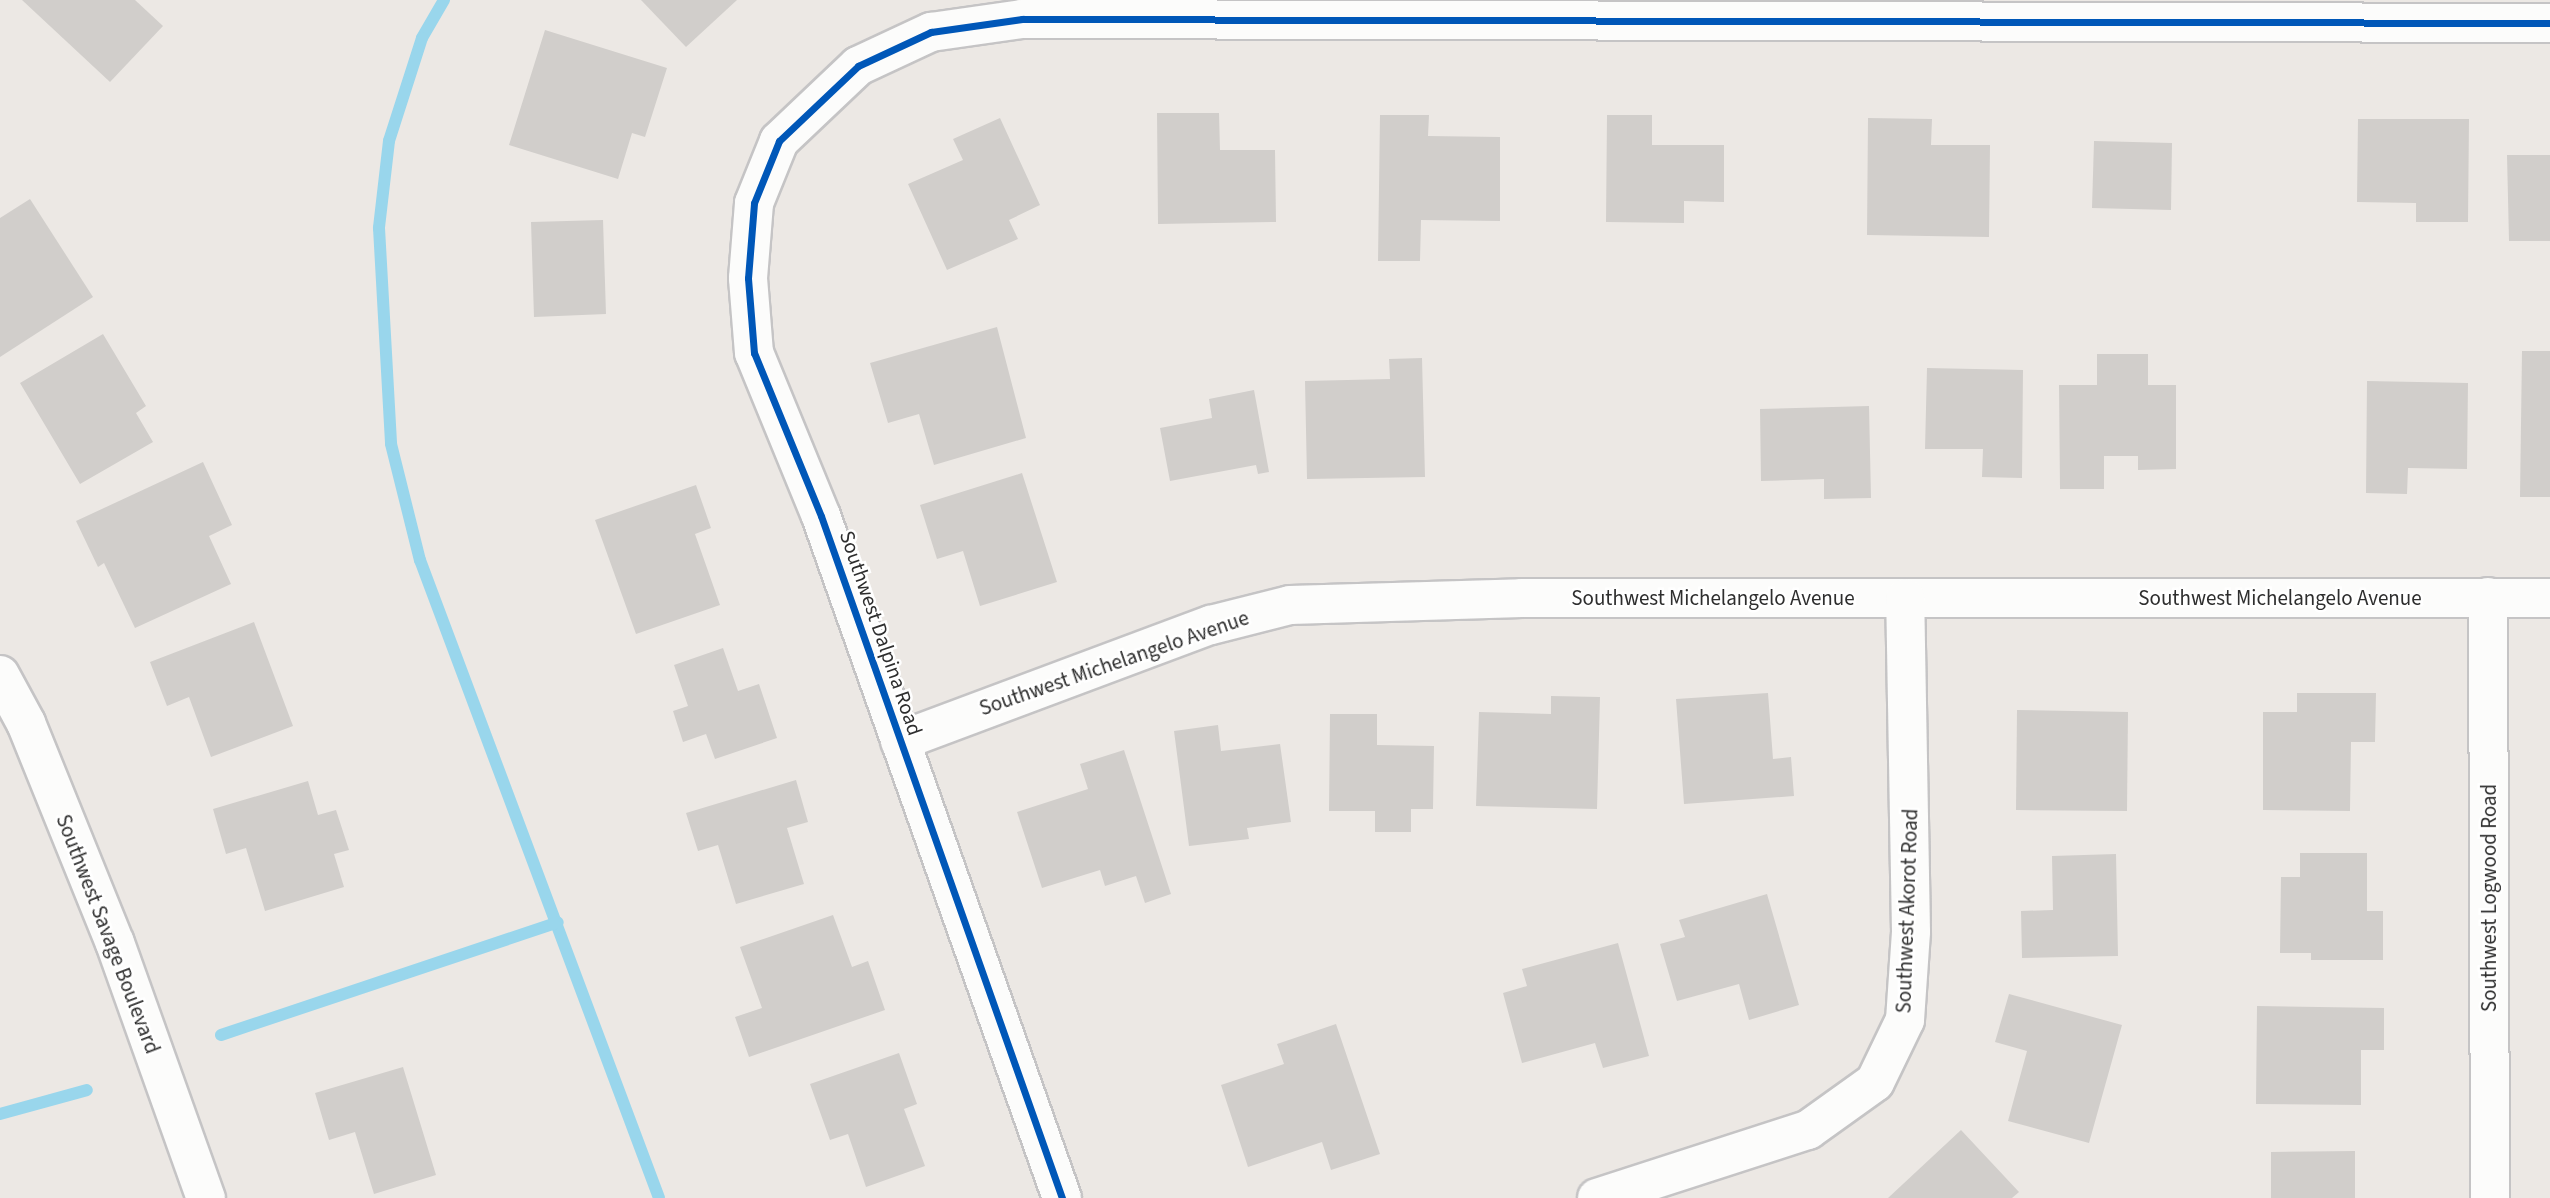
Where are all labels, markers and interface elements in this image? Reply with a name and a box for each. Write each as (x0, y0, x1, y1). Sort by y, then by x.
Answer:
street label: Southwest Dalpina Road (834, 527, 928, 739)
street label: Southwest Michelangelo Avenue (1571, 585, 1855, 611)
street label: Southwest Michelangelo Avenue (2138, 585, 2422, 611)
street label: Southwest Michelangelo Avenue (976, 605, 1252, 721)
street label: Southwest Logwood Road (2476, 784, 2502, 1012)
street label: Southwest Akorot Road (1891, 808, 1923, 1014)
street label: Southwest Savage Boulevard (51, 811, 165, 1057)

